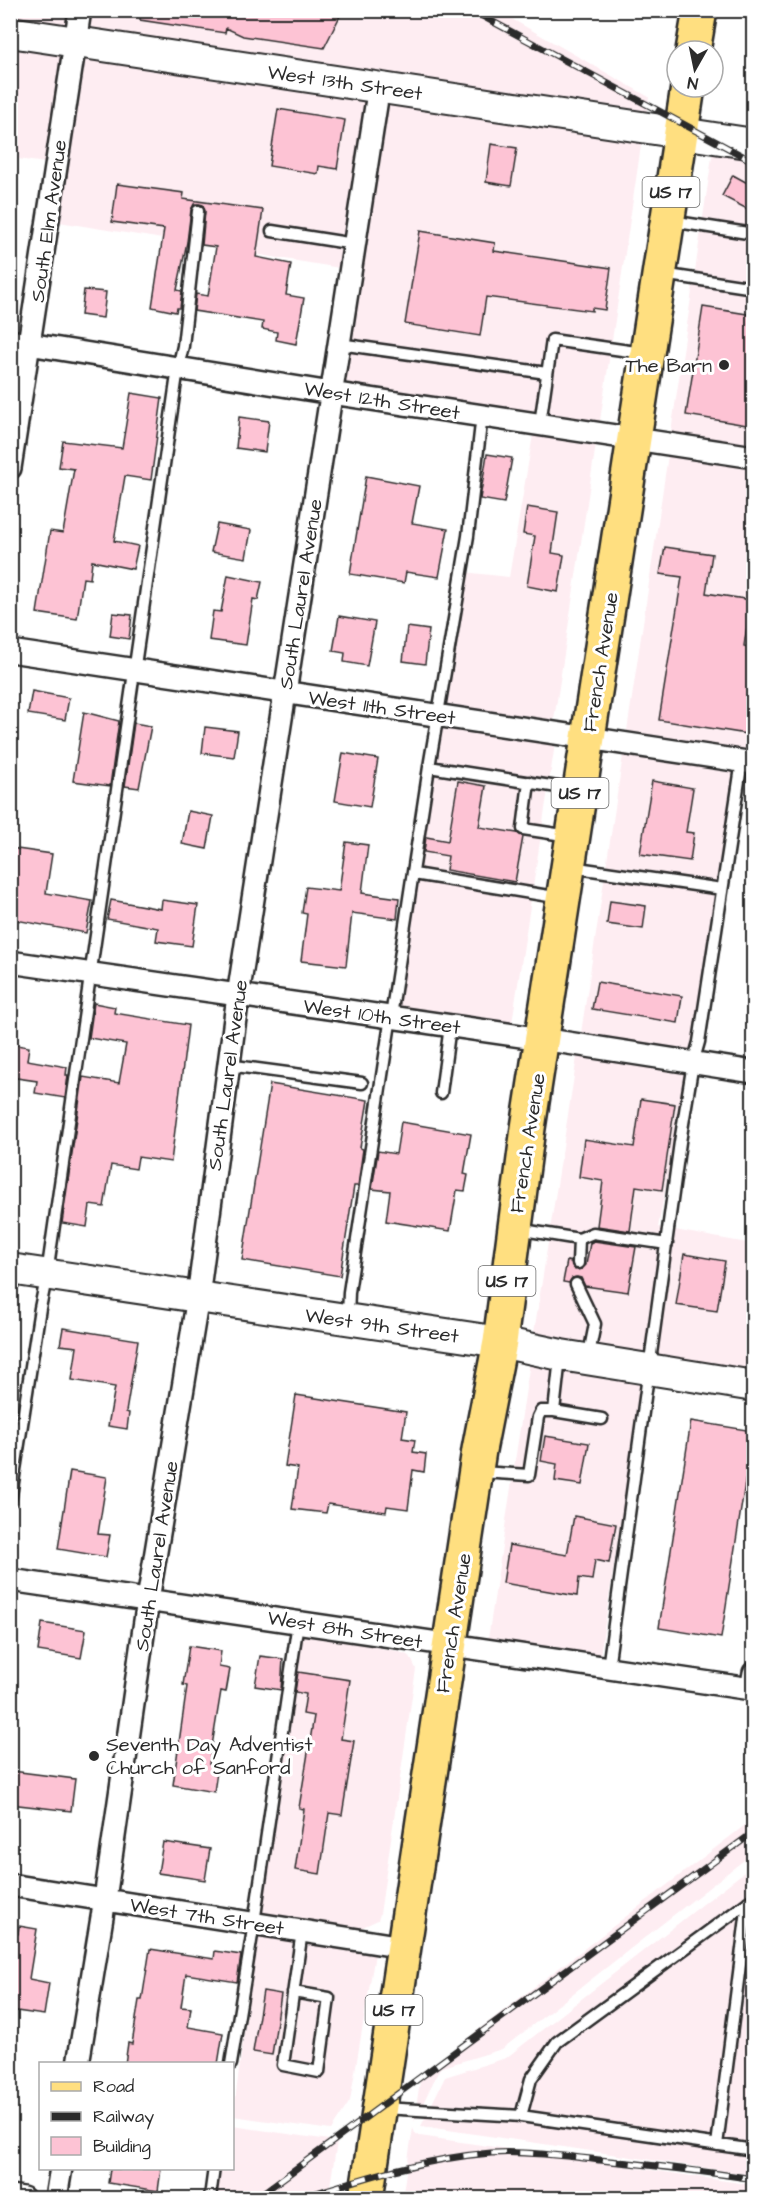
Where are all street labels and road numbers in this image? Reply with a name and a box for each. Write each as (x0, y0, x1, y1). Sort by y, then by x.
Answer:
street label: West 13th Street (266, 58, 424, 108)
street label: South Elm Avenue (24, 138, 74, 304)
road number: US 17 (642, 177, 700, 207)
street label: West 12th Street (302, 375, 462, 427)
street label: South Laurel Avenue (272, 497, 330, 691)
street label: French Avenue (576, 590, 626, 734)
street label: West 11th Street (306, 684, 457, 732)
road number: US 17 (552, 778, 608, 808)
street label: South Laurel Avenue (201, 978, 255, 1172)
street label: West 10th Street (301, 992, 462, 1042)
street label: French Avenue (503, 1071, 553, 1215)
road number: US 17 (478, 1266, 536, 1296)
street label: West 9th Street (303, 1301, 460, 1351)
street label: South Laurel Avenue (128, 1459, 186, 1653)
street label: French Avenue (429, 1551, 479, 1695)
street label: West 8th Street (265, 1604, 424, 1656)
street label: West 7th Street (128, 1891, 286, 1943)
road number: US 17 (366, 1995, 422, 2025)

